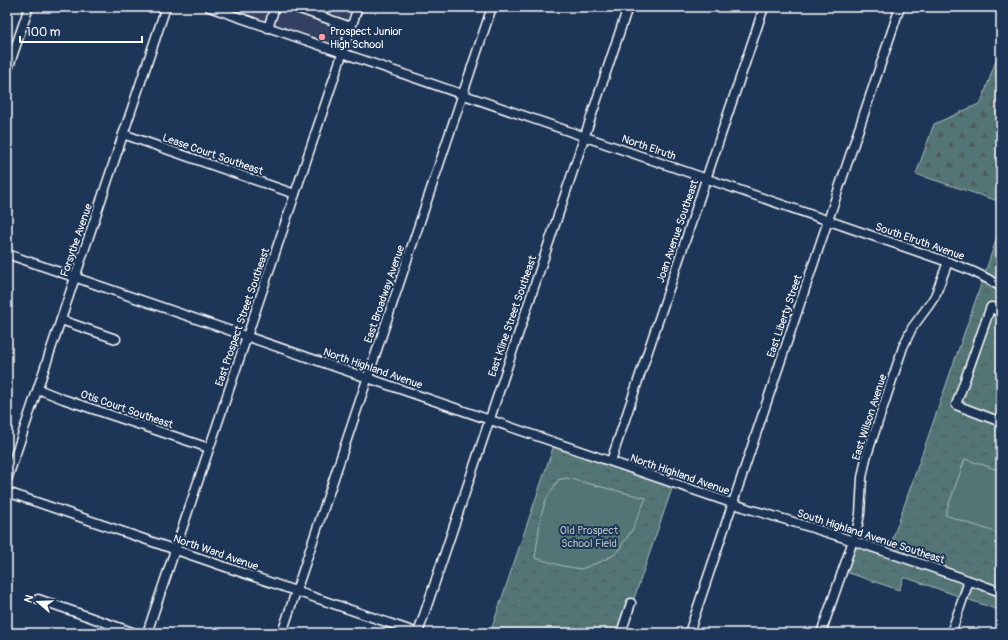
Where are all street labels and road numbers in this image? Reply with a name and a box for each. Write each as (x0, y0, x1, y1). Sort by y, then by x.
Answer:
street label: Lease Court Southeast (161, 131, 265, 178)
street label: North Elruth (620, 132, 678, 163)
street label: Joan Avenue Southeast (654, 177, 701, 284)
street label: Forsythe Avenue (58, 201, 95, 279)
street label: South Elruth Avenue (874, 220, 967, 263)
street label: East Broadway Avenue (362, 243, 407, 345)
street label: East Prospect Street Southeast (213, 246, 272, 388)
street label: East Kline Street Southeast (486, 253, 540, 378)
street label: East Liberty Street (764, 272, 805, 359)
street label: North Highland Avenue (321, 345, 425, 392)
street label: East Wilson Avenue (849, 372, 890, 462)
street label: Otis Court Southeast (79, 388, 175, 432)
street label: North Highland Avenue (628, 451, 732, 498)
street label: South Highland Avenue Southeast (795, 506, 947, 567)
street label: North Ward Avenue (172, 532, 261, 573)

